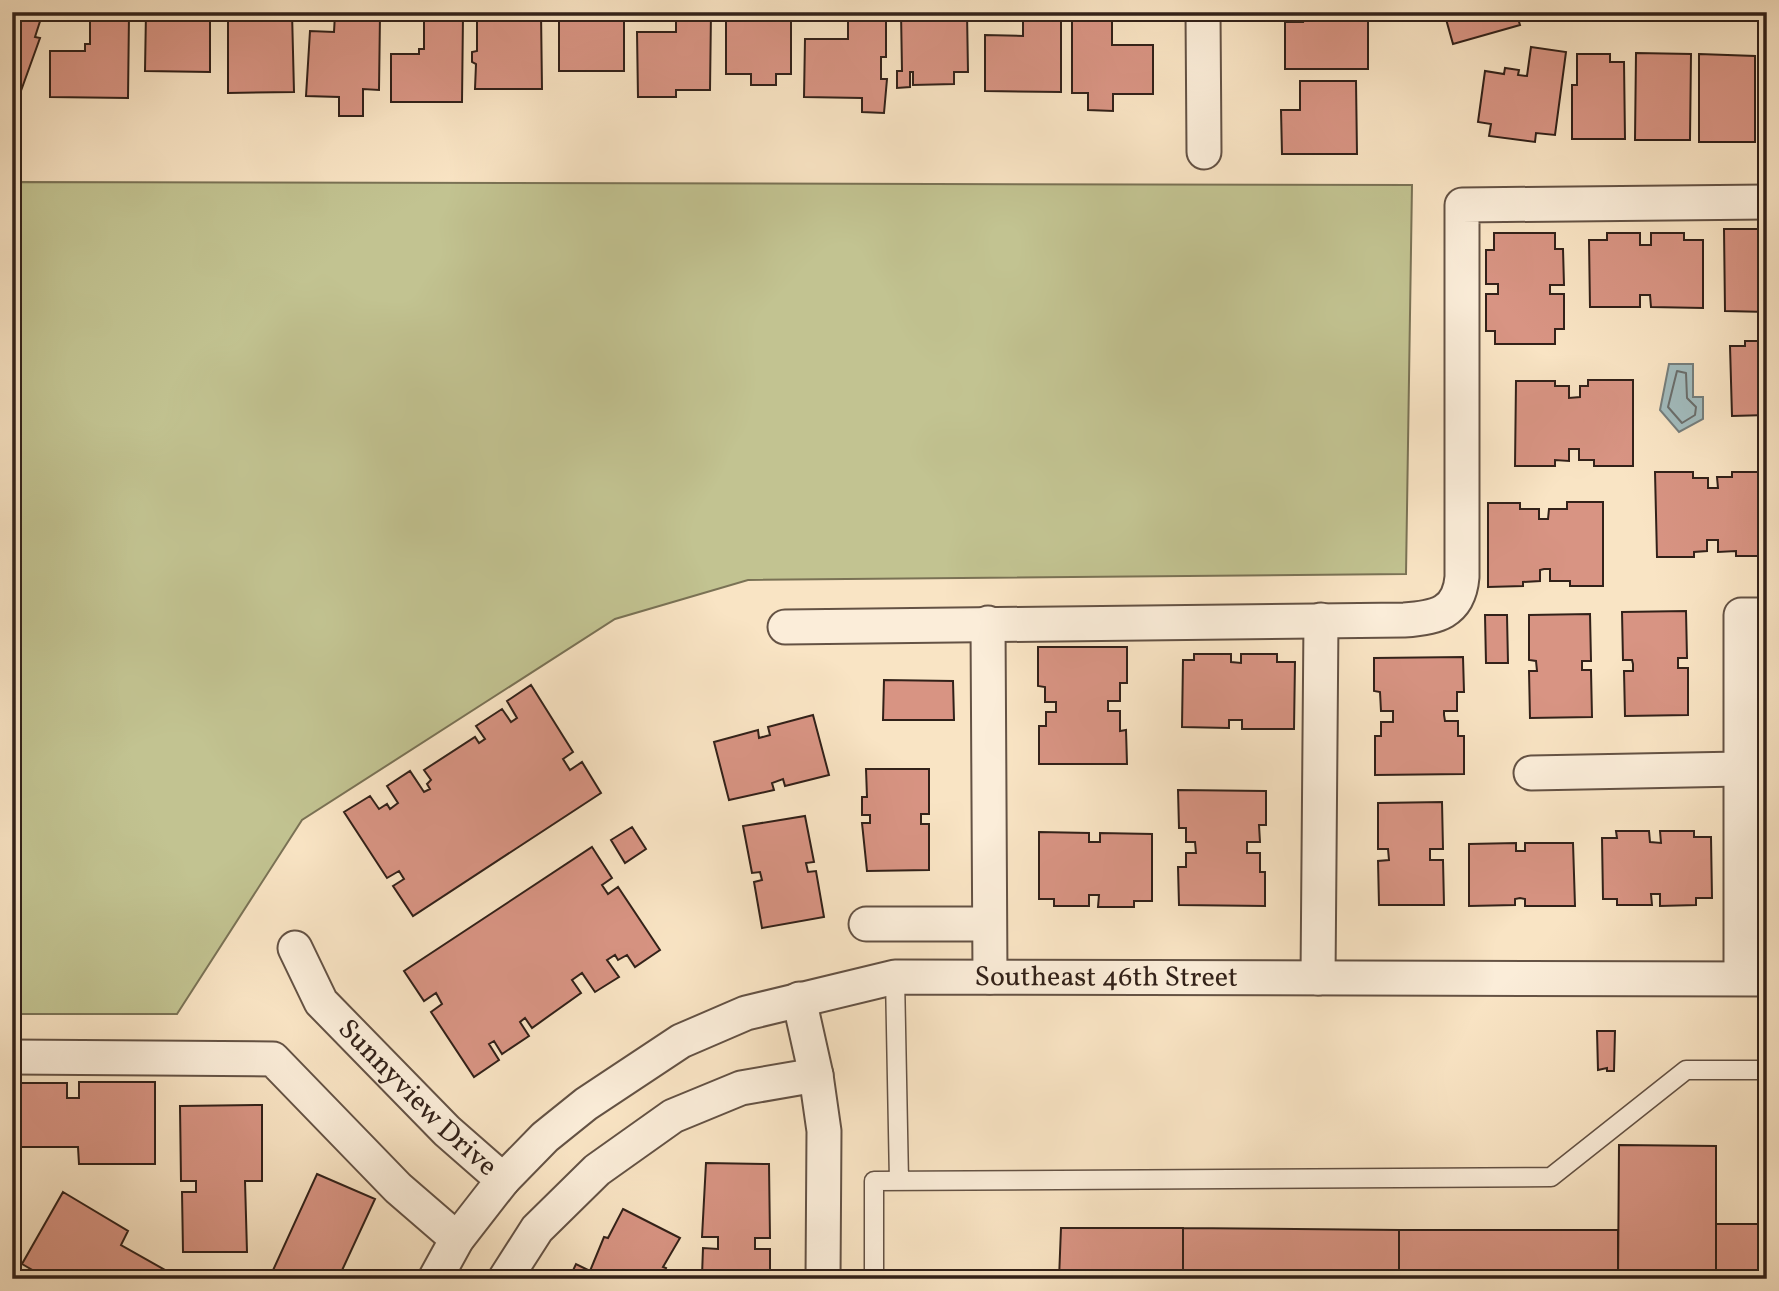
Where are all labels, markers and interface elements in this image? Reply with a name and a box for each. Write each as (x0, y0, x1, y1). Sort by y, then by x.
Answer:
street label: Southeast 46th Street (974, 958, 1238, 997)
street label: Sunnyview Drive (329, 1011, 506, 1186)

